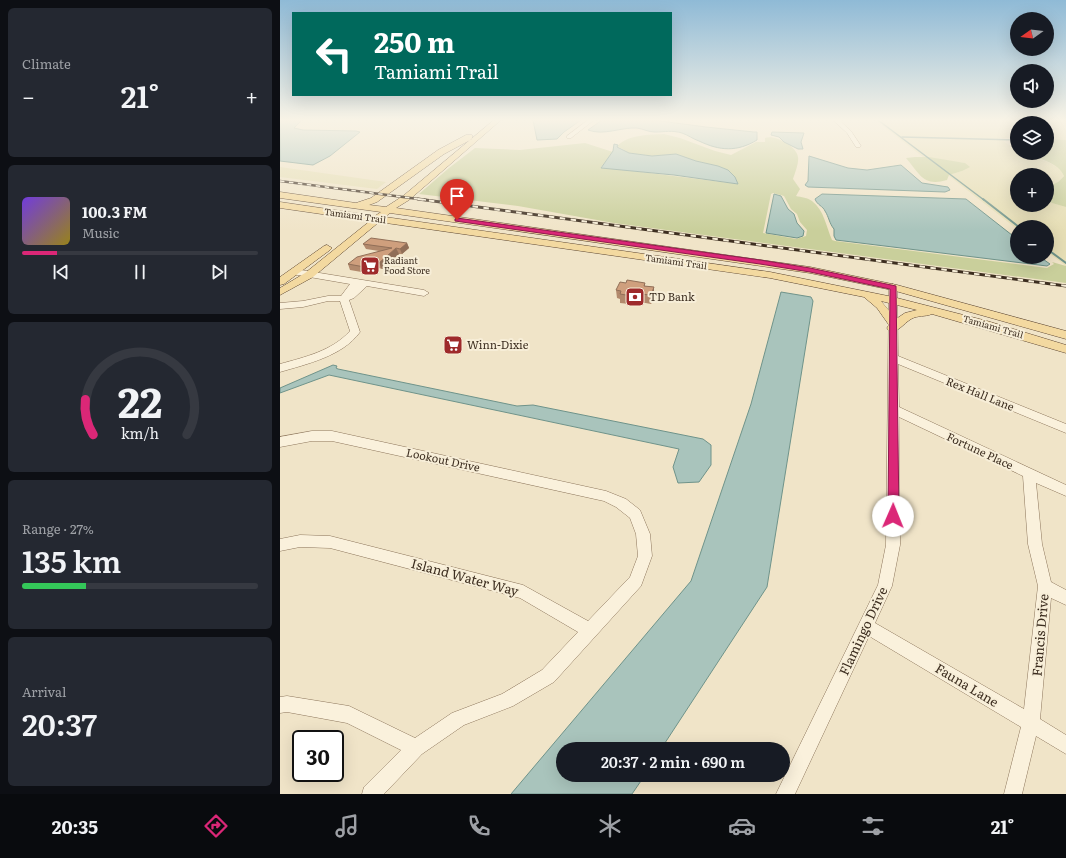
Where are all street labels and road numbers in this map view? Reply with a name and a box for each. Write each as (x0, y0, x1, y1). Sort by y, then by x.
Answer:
street label: Tamiami Trail (323, 204, 387, 226)
street label: Tamiami Trail (644, 250, 708, 272)
street label: Tamiami Trail (961, 311, 1025, 341)
street label: Rex Hall Lane (944, 372, 1017, 414)
street label: Fortune Place (945, 428, 1017, 473)
street label: Lookout Drive (405, 443, 482, 475)
street label: Island Water Way (409, 553, 521, 600)
street label: Flamingo Drive (834, 583, 892, 678)
street label: Francis Drive (1026, 593, 1053, 677)
street label: Fauna Lane (932, 658, 1003, 711)

